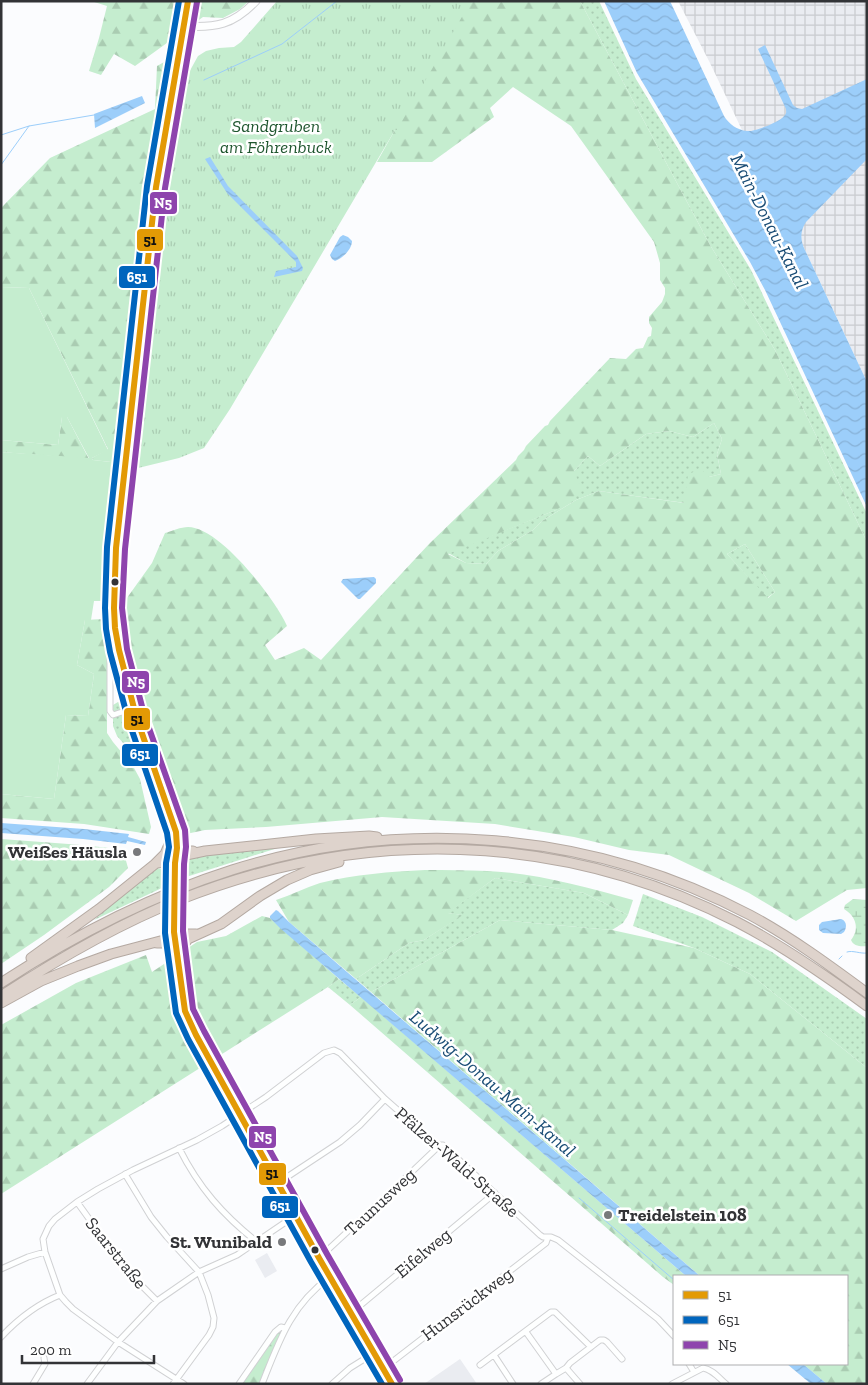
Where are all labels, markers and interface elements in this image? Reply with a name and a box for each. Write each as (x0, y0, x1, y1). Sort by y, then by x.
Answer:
park label: Sandgruben am Föhrenbuck (220, 115, 332, 158)
water label: Main-Donau-Kanal (726, 150, 814, 293)
line badge: N5 (149, 191, 178, 215)
text: N5 (154, 195, 172, 212)
line badge: 51 (136, 228, 164, 252)
text: 51 (144, 232, 157, 249)
line badge: 651 (118, 265, 156, 289)
text: 651 (127, 269, 148, 286)
unlabelled marker (110, 577, 120, 587)
line badge: N5 (121, 670, 150, 694)
text: N5 (127, 674, 145, 691)
line badge: 51 (123, 707, 151, 731)
text: 51 (131, 711, 144, 728)
line badge: 651 (121, 743, 159, 767)
text: 651 (130, 746, 151, 763)
place label: Weißes Häusla (8, 841, 127, 863)
marker: Weißes Häusla (131, 846, 143, 858)
water label: Ludwig-Donau-Main-Kanal (405, 1005, 580, 1162)
street label: Pfälzer-Wald-Straße (390, 1102, 524, 1222)
line badge: N5 (248, 1125, 277, 1149)
text: N5 (254, 1129, 272, 1146)
line badge: 51 (258, 1162, 287, 1186)
street label: Taunusweg (340, 1163, 420, 1241)
text: 51 (266, 1165, 279, 1182)
line badge: 651 (261, 1195, 299, 1219)
text: 651 (270, 1198, 291, 1215)
place label: Treidelstein 108 (618, 1204, 747, 1226)
marker: Treidelstein 108 (602, 1209, 614, 1221)
street label: Saarstraße (81, 1213, 151, 1293)
street label: Eifelweg (391, 1223, 456, 1283)
place label: St. Wunibald (170, 1231, 273, 1253)
marker: St. Wunibald (276, 1236, 288, 1248)
unlabelled marker (310, 1245, 320, 1255)
street label: Hunsrückweg (417, 1262, 517, 1346)
legend (673, 1275, 848, 1365)
text: 51 (718, 1286, 732, 1304)
text: 651 (718, 1311, 740, 1329)
scale bar (22, 1332, 155, 1364)
text: N5 (718, 1336, 737, 1354)
text: 200 m (30, 1341, 71, 1359)

